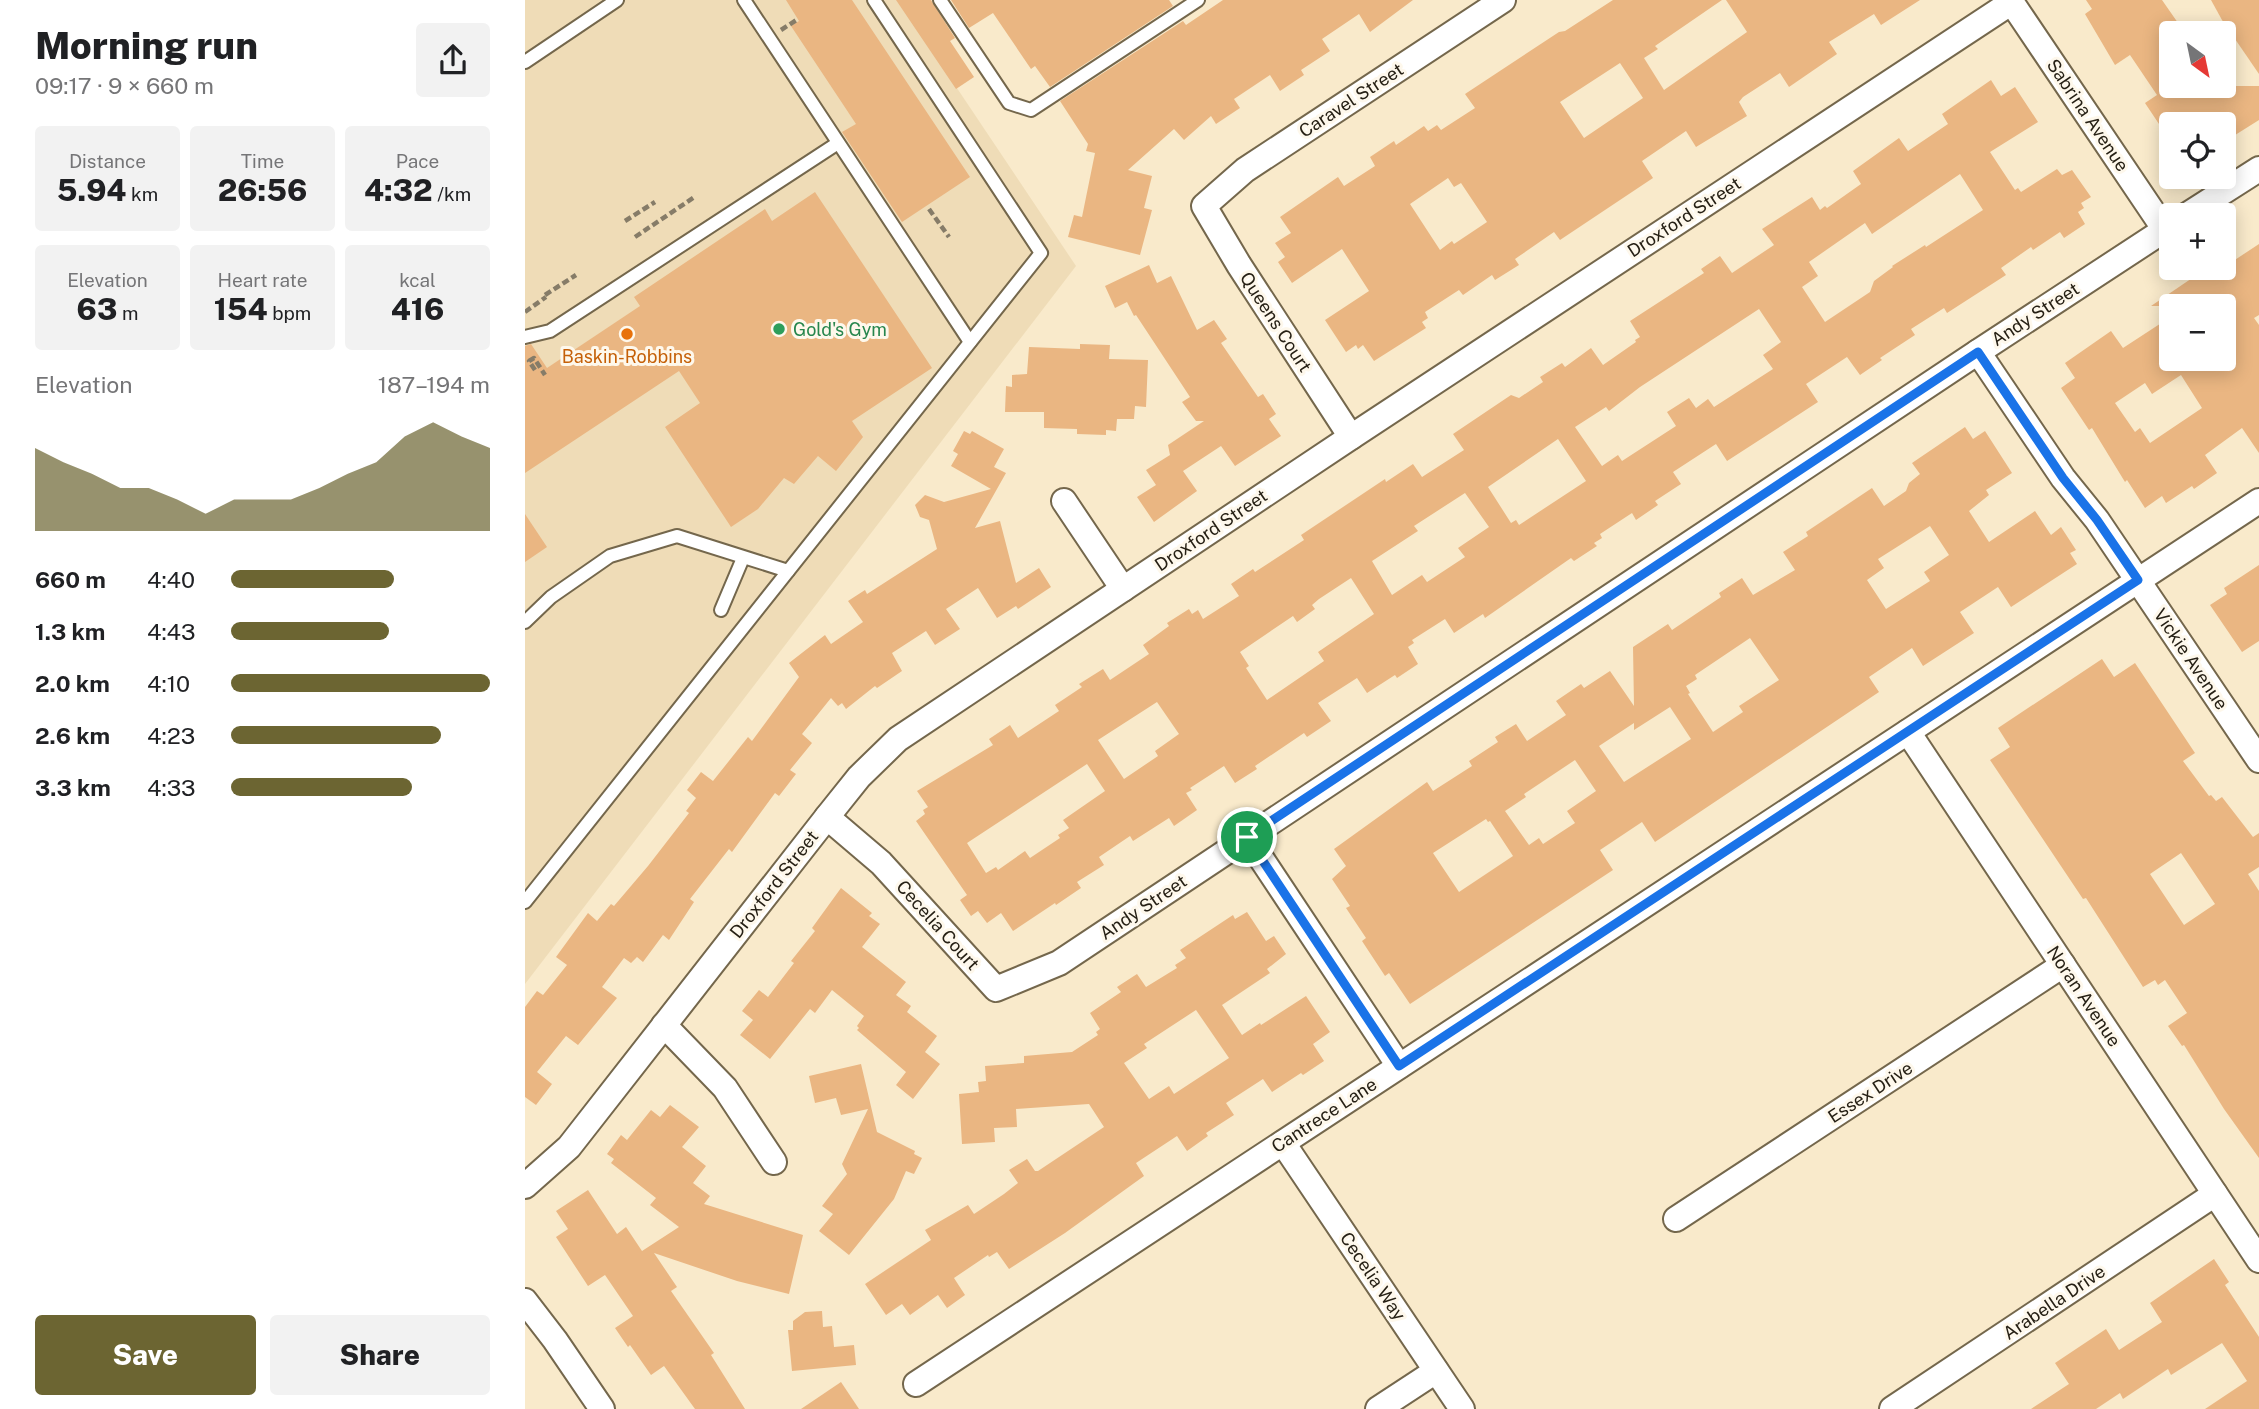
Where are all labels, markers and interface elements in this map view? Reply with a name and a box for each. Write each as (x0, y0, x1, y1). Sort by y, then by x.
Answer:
north arrow (2159, 21, 2237, 98)
map controls (2159, 21, 2236, 371)
text: Morning run (35, 23, 258, 68)
button: share (416, 23, 490, 97)
street label: Sabrina Avenue (2043, 55, 2133, 175)
street label: Caravel Street (1295, 58, 1407, 142)
text: 09:17 · 9 × 660 m (35, 72, 214, 99)
button: locate (2159, 112, 2236, 189)
text: Distance (69, 150, 146, 172)
text: Time (241, 150, 284, 172)
text: Pace (396, 150, 439, 172)
text: 5.94 (57, 172, 126, 208)
text: 26:56 (218, 172, 307, 208)
text: 4:32 (364, 172, 433, 208)
street label: Droxford Street (1623, 173, 1745, 261)
text: km (126, 183, 158, 205)
text: /km (433, 183, 471, 205)
button: + (2159, 203, 2236, 280)
street label: Queens Court (1236, 268, 1316, 376)
text: Elevation (67, 269, 148, 291)
text: Heart rate (218, 269, 307, 291)
text: kcal (399, 269, 436, 291)
street label: Andy Street (1987, 278, 2083, 350)
text: 63 (77, 291, 117, 327)
text: 154 (214, 291, 268, 327)
text: 416 (391, 291, 444, 327)
button: − (2159, 294, 2236, 371)
text: m (117, 302, 138, 324)
text: bpm (268, 302, 311, 324)
place label: Gold's Gym (793, 319, 887, 340)
marker: Gold's Gym (771, 321, 787, 337)
marker: Baskin-Robbins (619, 326, 635, 342)
place label: Baskin-Robbins (562, 346, 692, 367)
text: Elevation (35, 371, 133, 398)
text: 187–194 m (378, 371, 490, 398)
street label: Droxford Street (1151, 485, 1271, 575)
text: 660 m (35, 566, 106, 593)
text: 4:40 (147, 566, 195, 593)
street label: Vickie Avenue (2150, 605, 2232, 713)
text: 1.3 km (35, 618, 105, 645)
text: 4:43 (147, 618, 195, 645)
text: 2.0 km (35, 670, 110, 697)
text: 4:10 (147, 670, 190, 697)
text: 2.6 km (35, 722, 110, 749)
text: 4:23 (147, 722, 195, 749)
text: 3.3 km (35, 774, 111, 801)
text: 4:33 (147, 774, 195, 801)
pin (1217, 807, 1277, 867)
icon: arrive (1228, 818, 1266, 856)
street label: Droxford Street (725, 826, 823, 942)
street label: Andy Street (1095, 870, 1191, 944)
street label: Cecelia Court (892, 876, 984, 974)
street label: Noran Avenue (2043, 942, 2125, 1050)
street label: Essex Drive (1824, 1057, 1916, 1127)
street label: Cantrece Lane (1267, 1073, 1381, 1157)
street label: Cecelia Way (1336, 1228, 1410, 1324)
street label: Arabella Drive (1999, 1260, 2109, 1344)
button: Save (35, 1315, 256, 1395)
button: Share (270, 1315, 490, 1395)

